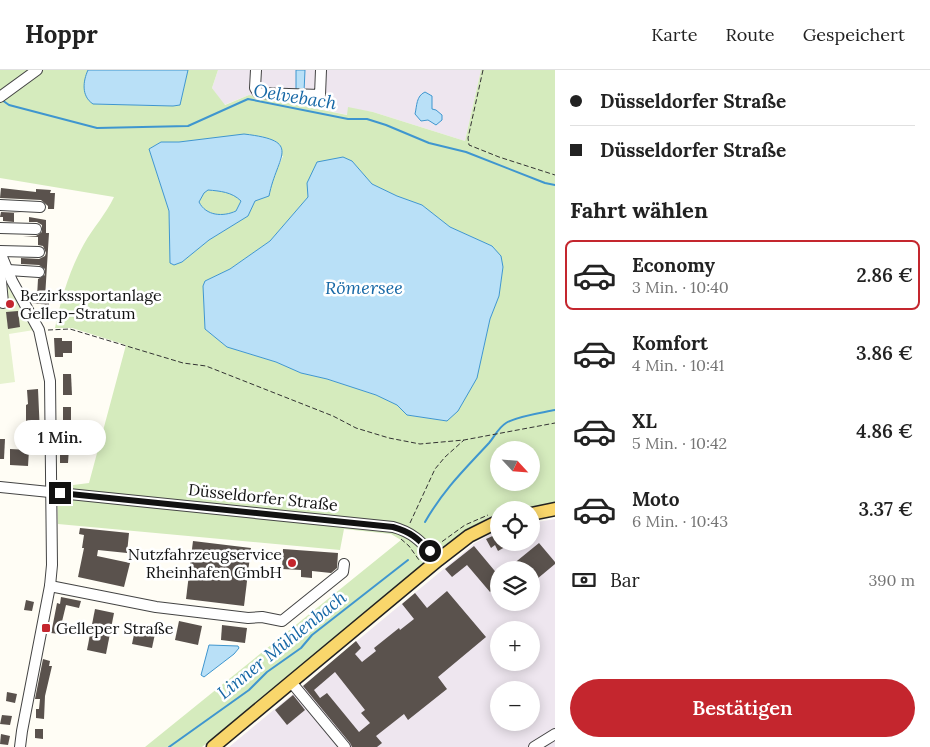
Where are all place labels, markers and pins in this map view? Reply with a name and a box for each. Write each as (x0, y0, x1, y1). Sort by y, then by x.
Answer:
place label: Bezirkssportanlage Gellep-Stratum (20, 285, 162, 323)
marker: Bezirkssportanlage Gellep-Stratum (4, 298, 16, 310)
place label: Nutzfahrzeugservice Rheinhafen GmbH (128, 544, 282, 582)
marker: Nutzfahrzeugservice Rheinhafen GmbH (286, 557, 298, 569)
place label: Gelleper Straße (56, 618, 174, 638)
marker: Gelleper Straße (40, 622, 52, 634)

